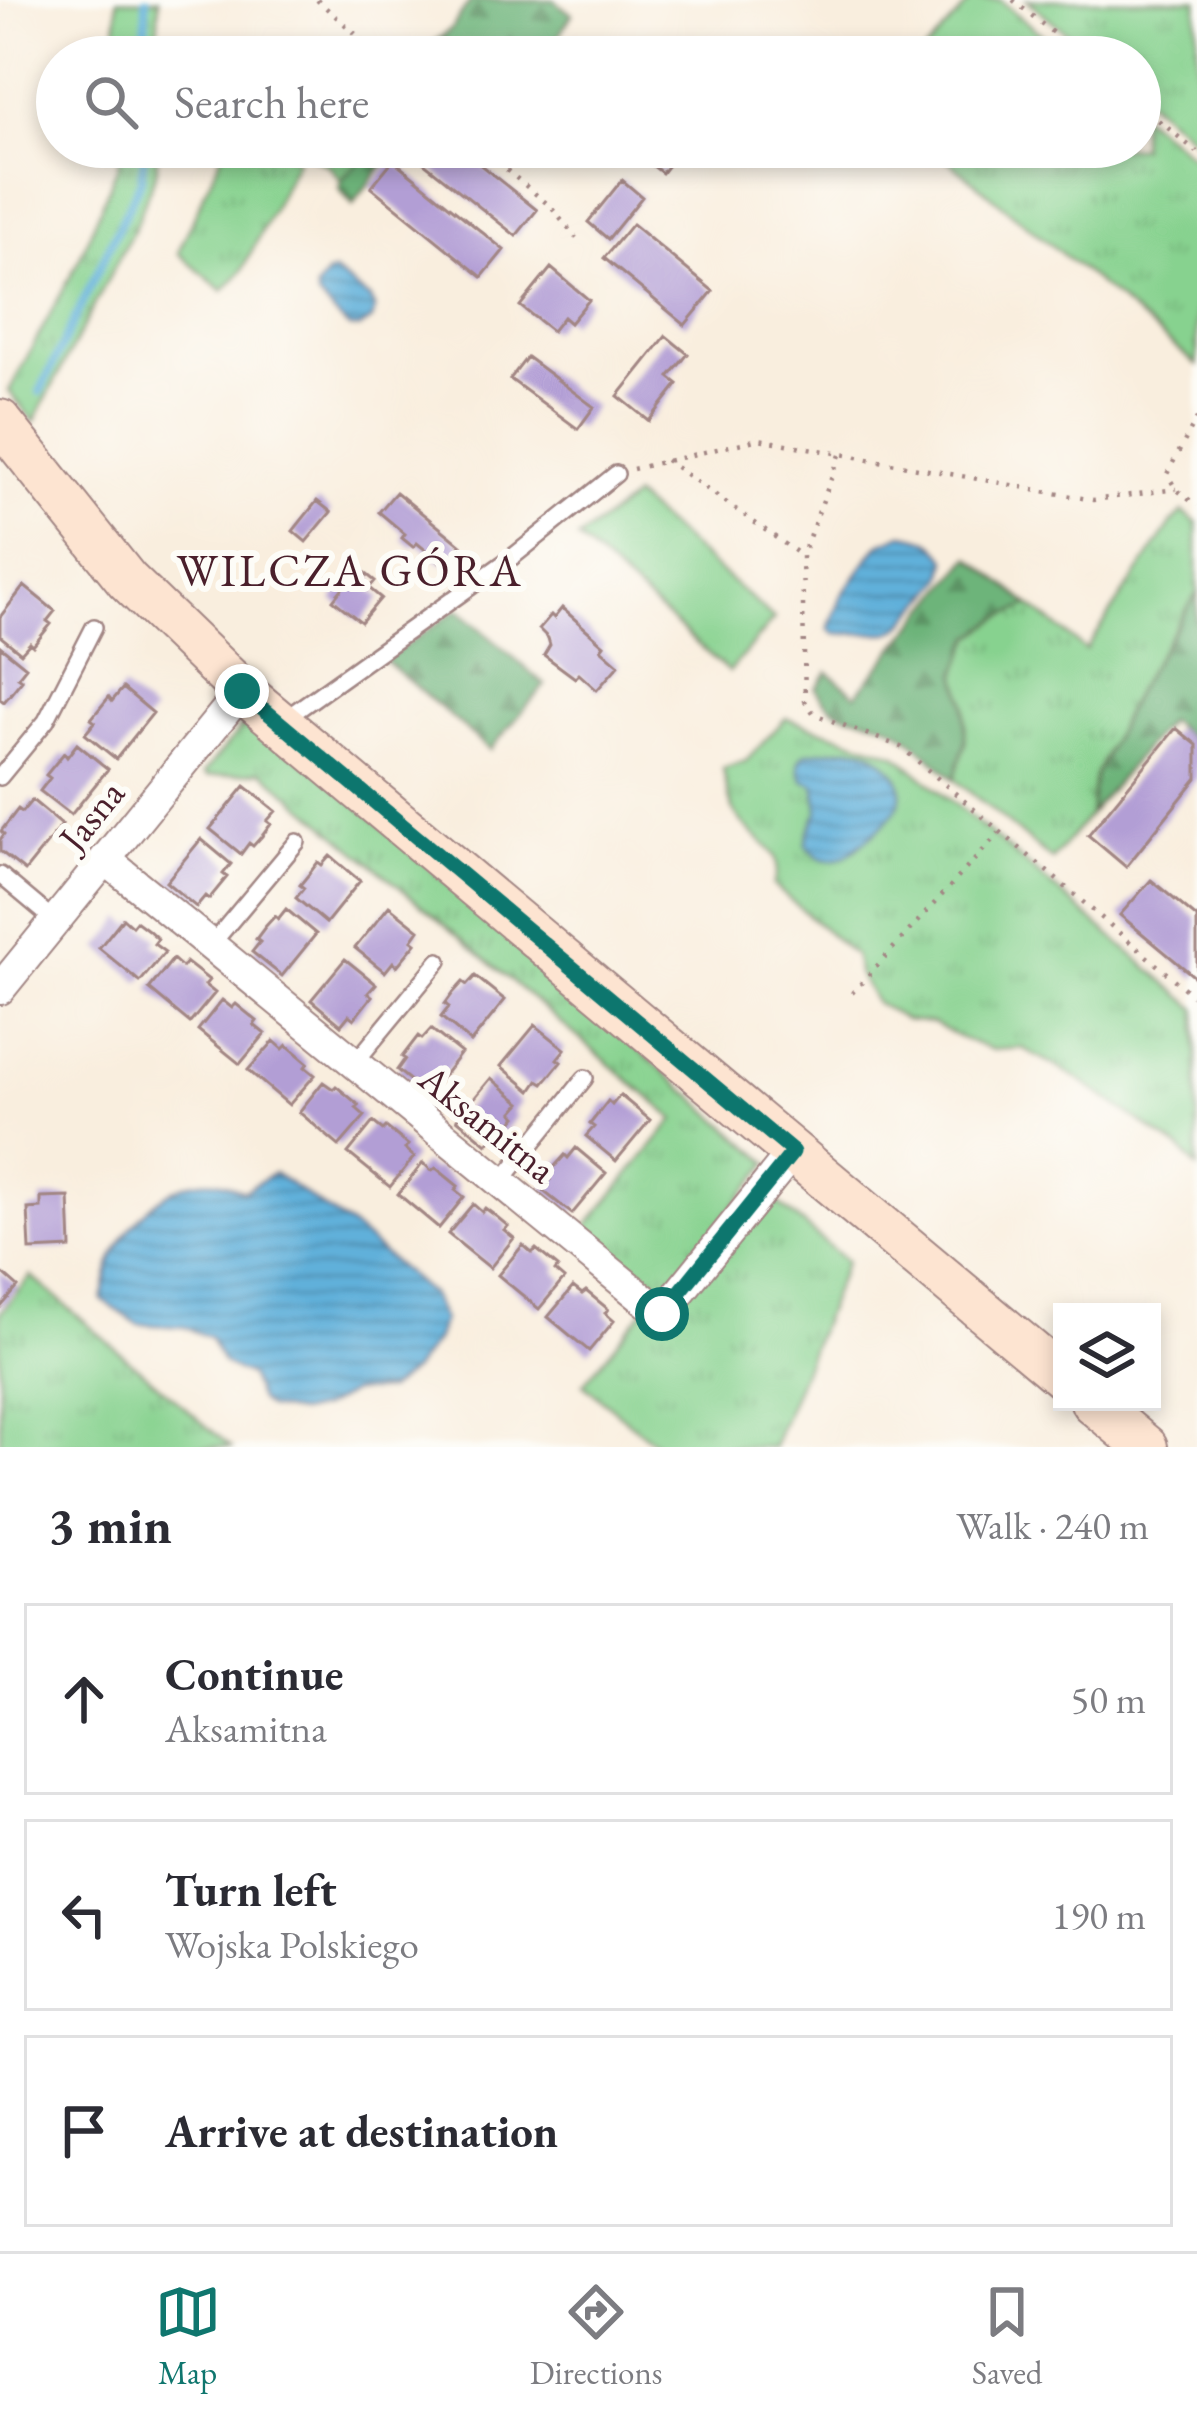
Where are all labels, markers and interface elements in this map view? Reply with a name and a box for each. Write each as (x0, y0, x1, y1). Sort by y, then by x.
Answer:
search box (36, 36, 1161, 168)
icon: search (78, 69, 144, 135)
text: Search here (174, 73, 369, 131)
district label: WILCZA GÓRA (176, 541, 524, 599)
route end (215, 664, 269, 718)
street label: Jasna (45, 769, 136, 864)
street label: Aksamitna (408, 1052, 567, 1194)
route start (635, 1287, 689, 1341)
map controls (1053, 1303, 1161, 1411)
button: layers (1053, 1303, 1161, 1411)
text: 3 min (48, 1492, 172, 1558)
text: Walk · 240 m (956, 1500, 1149, 1551)
text: Continue (165, 1645, 343, 1703)
icon: ahead (51, 1666, 117, 1732)
text: 50 m (1070, 1674, 1146, 1725)
text: Aksamitna (165, 1703, 327, 1754)
text: Turn left (165, 1861, 337, 1919)
icon: left (51, 1882, 117, 1948)
text: 190 m (1052, 1890, 1146, 1941)
text: Wojska Polskiego (165, 1919, 419, 1970)
icon: arrive (51, 2098, 117, 2164)
text: Arrive at destination (165, 2102, 558, 2160)
tab: Map (155, 2279, 221, 2394)
tab: Directions (530, 2279, 663, 2394)
tab: Saved (972, 2279, 1042, 2394)

